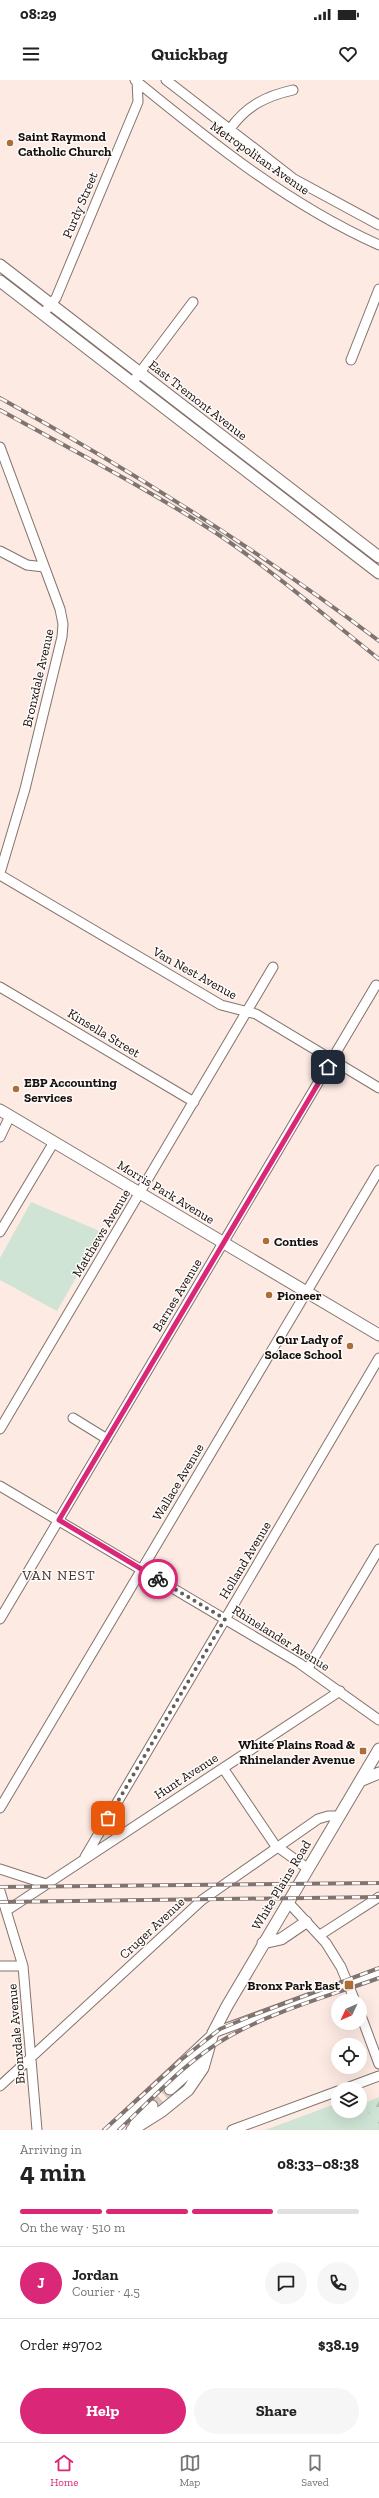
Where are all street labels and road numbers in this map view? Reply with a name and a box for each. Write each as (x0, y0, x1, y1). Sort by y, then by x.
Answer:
street label: Metropolitan Avenue (208, 118, 312, 198)
street label: Purdy Street (59, 169, 101, 241)
street label: East Tremont Avenue (146, 357, 250, 443)
street label: Bronxdale Avenue (19, 627, 57, 729)
street label: Van Nest Avenue (149, 943, 240, 1002)
street label: Kinsella Street (65, 1006, 143, 1061)
street label: Morris Park Avenue (115, 1157, 217, 1227)
street label: Matthews Avenue (69, 1186, 133, 1280)
street label: Barnes Avenue (149, 1256, 205, 1334)
street label: Wallace Avenue (149, 1441, 207, 1523)
street label: Holland Avenue (216, 1519, 274, 1601)
street label: Rhinelander Avenue (230, 1602, 332, 1674)
street label: Hunt Avenue (151, 1750, 221, 1802)
street label: White Plains Road (248, 1837, 314, 1933)
street label: Cruger Avenue (116, 1894, 188, 1962)
street label: Bronxdale Avenue (4, 1983, 28, 2085)

